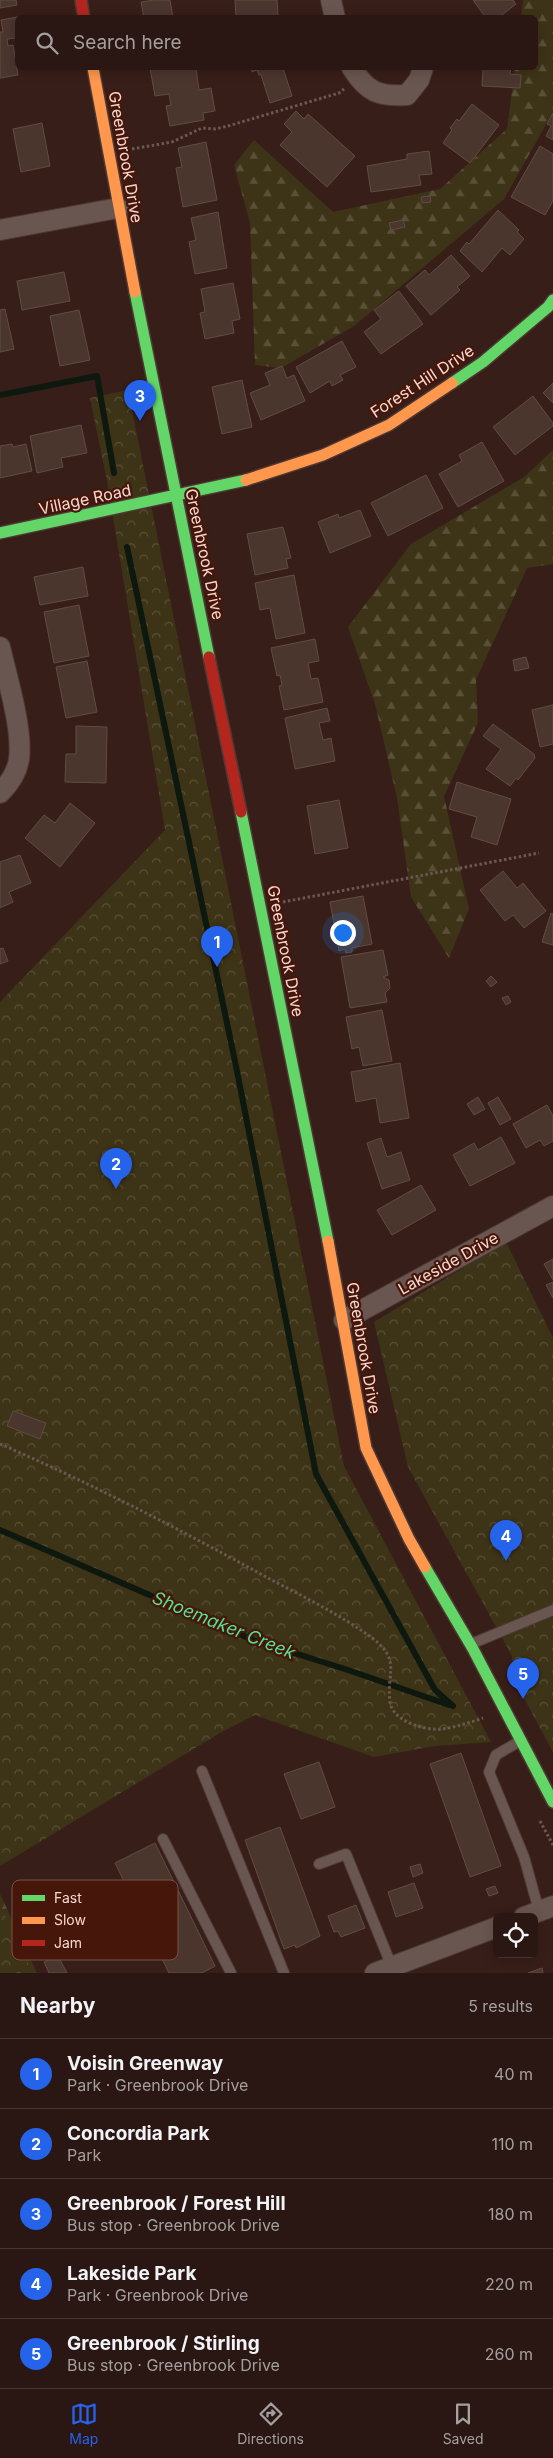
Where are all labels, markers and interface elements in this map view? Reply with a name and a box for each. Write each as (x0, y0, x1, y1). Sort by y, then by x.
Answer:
search box (15, 15, 538, 70)
icon: search (33, 29, 61, 57)
text: Search here (73, 31, 182, 54)
street label: Greenbrook Drive (105, 90, 147, 224)
street label: Forest Hill Drive (366, 340, 478, 422)
pin: 3 (124, 380, 156, 421)
street label: Village Road (37, 479, 133, 519)
street label: Greenbrook Drive (181, 487, 229, 621)
street label: Greenbrook Drive (263, 884, 309, 1018)
your location (330, 920, 356, 946)
pin: 1 (201, 926, 233, 967)
pin: 2 (100, 1148, 132, 1189)
street label: Lakeside Drive (394, 1227, 502, 1299)
street label: Greenbrook Drive (343, 1281, 385, 1415)
pin: 4 (490, 1520, 522, 1561)
water label: Shoemaker Creek (150, 1587, 299, 1664)
pin: 5 (507, 1658, 539, 1699)
legend (12, 1880, 178, 1960)
text: Fast (54, 1889, 82, 1906)
text: Slow (54, 1911, 86, 1928)
map controls (493, 1913, 538, 1958)
button: locate (493, 1913, 538, 1958)
text: Jam (54, 1934, 82, 1951)
text: Nearby (20, 1993, 95, 2018)
text: 5 results (468, 1996, 533, 2016)
text: Voisin Greenway (67, 2052, 223, 2075)
text: 1 (33, 2064, 39, 2084)
text: 40 m (494, 2064, 533, 2084)
text: Park · Greenbrook Drive (67, 2075, 248, 2095)
text: Concordia Park (67, 2122, 209, 2145)
text: 2 (31, 2134, 41, 2154)
text: 110 m (491, 2134, 533, 2154)
text: Park (67, 2145, 101, 2165)
text: Greenbrook / Forest Hill (67, 2192, 286, 2215)
text: 3 (31, 2204, 41, 2224)
text: 180 m (488, 2204, 533, 2224)
text: Bus stop · Greenbrook Drive (67, 2215, 280, 2235)
text: Lakeside Park (67, 2262, 196, 2285)
text: 4 (31, 2274, 41, 2294)
text: 220 m (485, 2274, 533, 2294)
text: Park · Greenbrook Drive (67, 2285, 248, 2305)
text: Greenbrook / Stirling (67, 2332, 260, 2355)
text: 5 (31, 2344, 41, 2364)
text: 260 m (485, 2344, 533, 2364)
text: Bus stop · Greenbrook Drive (67, 2355, 280, 2375)
tab: Map (69, 2400, 98, 2447)
tab: Directions (237, 2400, 304, 2447)
tab: Saved (443, 2400, 484, 2447)

